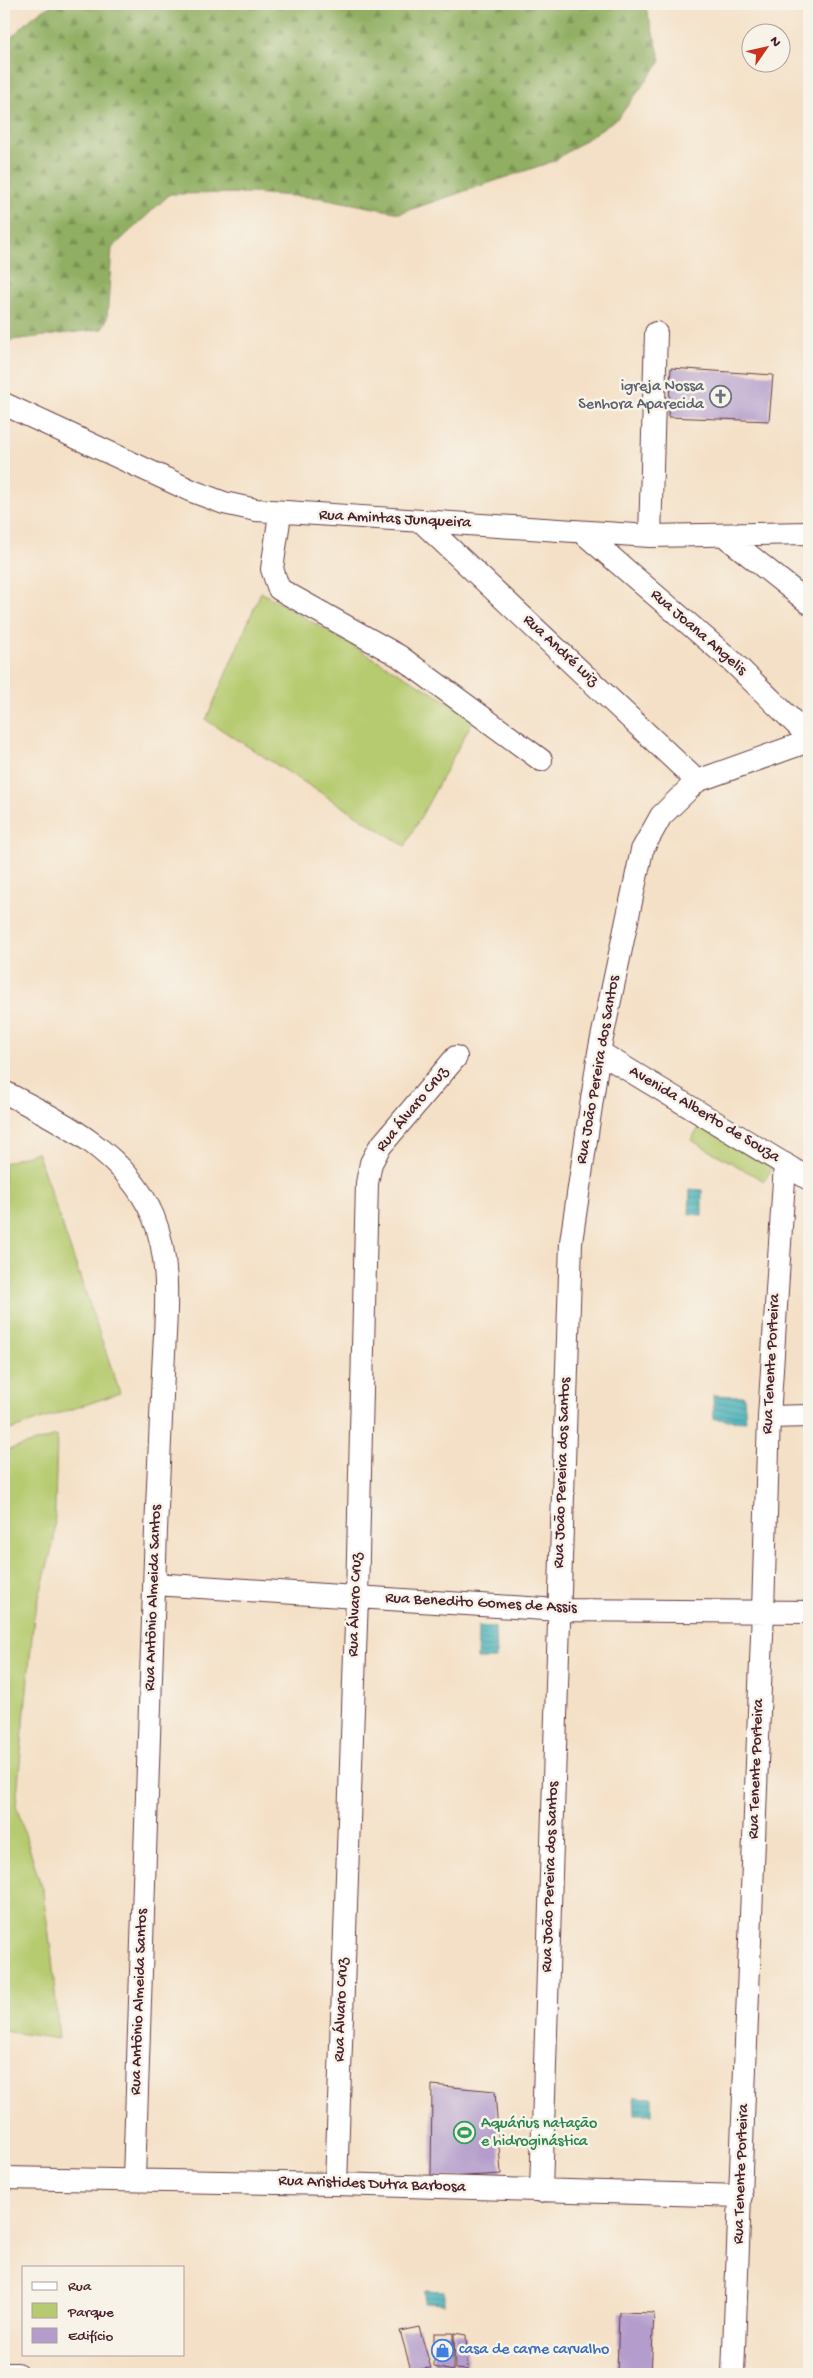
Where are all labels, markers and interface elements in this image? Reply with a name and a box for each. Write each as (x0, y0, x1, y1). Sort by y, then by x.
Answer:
north arrow (740, 22, 790, 72)
text: N (765, 34, 784, 51)
place label: igreja Nossa Senhora Aparecida (578, 378, 705, 415)
church icon: igreja Nossa Senhora Aparecida (708, 384, 732, 408)
street label: Rua Amintas Junqueira (318, 507, 473, 534)
street label: Rua Joana Angelis (646, 586, 751, 681)
street label: Rua André Luiz (518, 611, 602, 692)
street label: Rua João Pereira dos Santos (573, 973, 625, 1166)
street label: Rua Álvaro Cruz (372, 1062, 454, 1156)
street label: Avenida Alberto de Souza (625, 1062, 784, 1168)
street label: Rua Tenente Porteira (759, 1292, 785, 1435)
street label: Rua João Pereira dos Santos (550, 1376, 576, 1569)
street label: Rua Antônio Almeida Santos (141, 1503, 167, 1691)
street label: Rua Álvaro Cruz (344, 1552, 367, 1657)
street label: Rua Benedito Gomes de Assis (385, 1589, 578, 1619)
street label: Rua Tenente Porteira (745, 1697, 769, 1840)
street label: Rua João Pereira dos Santos (538, 1780, 564, 1973)
street label: Rua Antônio Almeida Santos (127, 1907, 153, 2095)
street label: Rua Álvaro Cruz (330, 1957, 353, 2062)
street label: Rua Tenente Porteira (730, 2102, 754, 2245)
place label: Aquárius natação e hidroginástica (481, 2115, 597, 2152)
sports icon: Aquárius natação e hidroginástica (453, 2121, 477, 2145)
street label: Rua Aristides Dutra Barbosa (278, 2172, 467, 2198)
legend (22, 2266, 185, 2356)
text: Rua (68, 2278, 92, 2296)
text: Parque (67, 2304, 114, 2322)
text: Edifício (68, 2328, 114, 2346)
shop icon: casa de carne carvalho (431, 2338, 455, 2362)
place label: casa de carne carvalho (459, 2341, 609, 2360)

